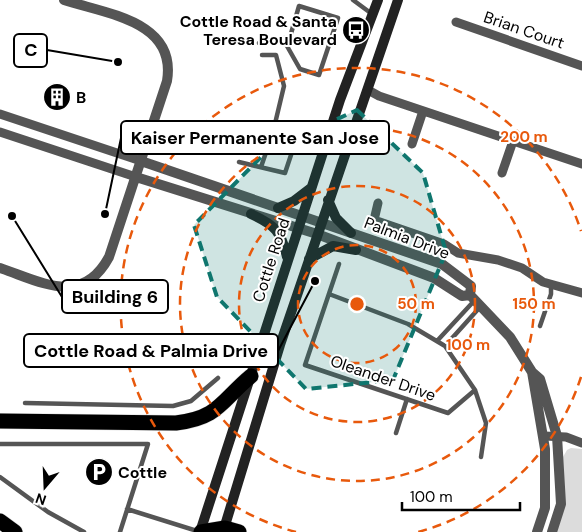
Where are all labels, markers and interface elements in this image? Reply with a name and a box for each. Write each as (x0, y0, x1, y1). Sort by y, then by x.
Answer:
street label: Brian Court (481, 6, 567, 54)
place label: Cottle Road & Santa Teresa Boulevard (180, 11, 337, 50)
bus stop icon: Cottle Road & Santa Teresa Boulevard (341, 15, 371, 45)
callout: C (14, 34, 47, 67)
text: C (24, 38, 38, 62)
building icon: B (42, 82, 72, 112)
place label: B (76, 87, 86, 108)
callout: Kaiser Permanente San Jose (121, 121, 389, 154)
text: Kaiser Permanente San Jose (131, 126, 379, 150)
text: 200 m (500, 127, 548, 147)
street label: Palmia Drive (361, 212, 453, 264)
street label: Cottle Road (248, 215, 294, 305)
callout: Building 6 (62, 280, 168, 313)
text: Building 6 (72, 285, 158, 309)
text: 50 m (397, 294, 435, 314)
text: 150 m (513, 294, 556, 314)
centre of rings (348, 295, 366, 313)
callout: Cottle Road & Palmia Drive (24, 334, 278, 367)
text: 100 m (446, 335, 490, 355)
text: Cottle Road & Palmia Drive (34, 339, 268, 363)
street label: Oleander Drive (328, 350, 438, 406)
parking icon: Cottle (84, 457, 114, 487)
north arrow (20, 462, 70, 512)
place label: Cottle (118, 462, 167, 483)
scale bar (402, 480, 520, 512)
text: 100 m (410, 487, 453, 507)
text: N (33, 489, 49, 509)

